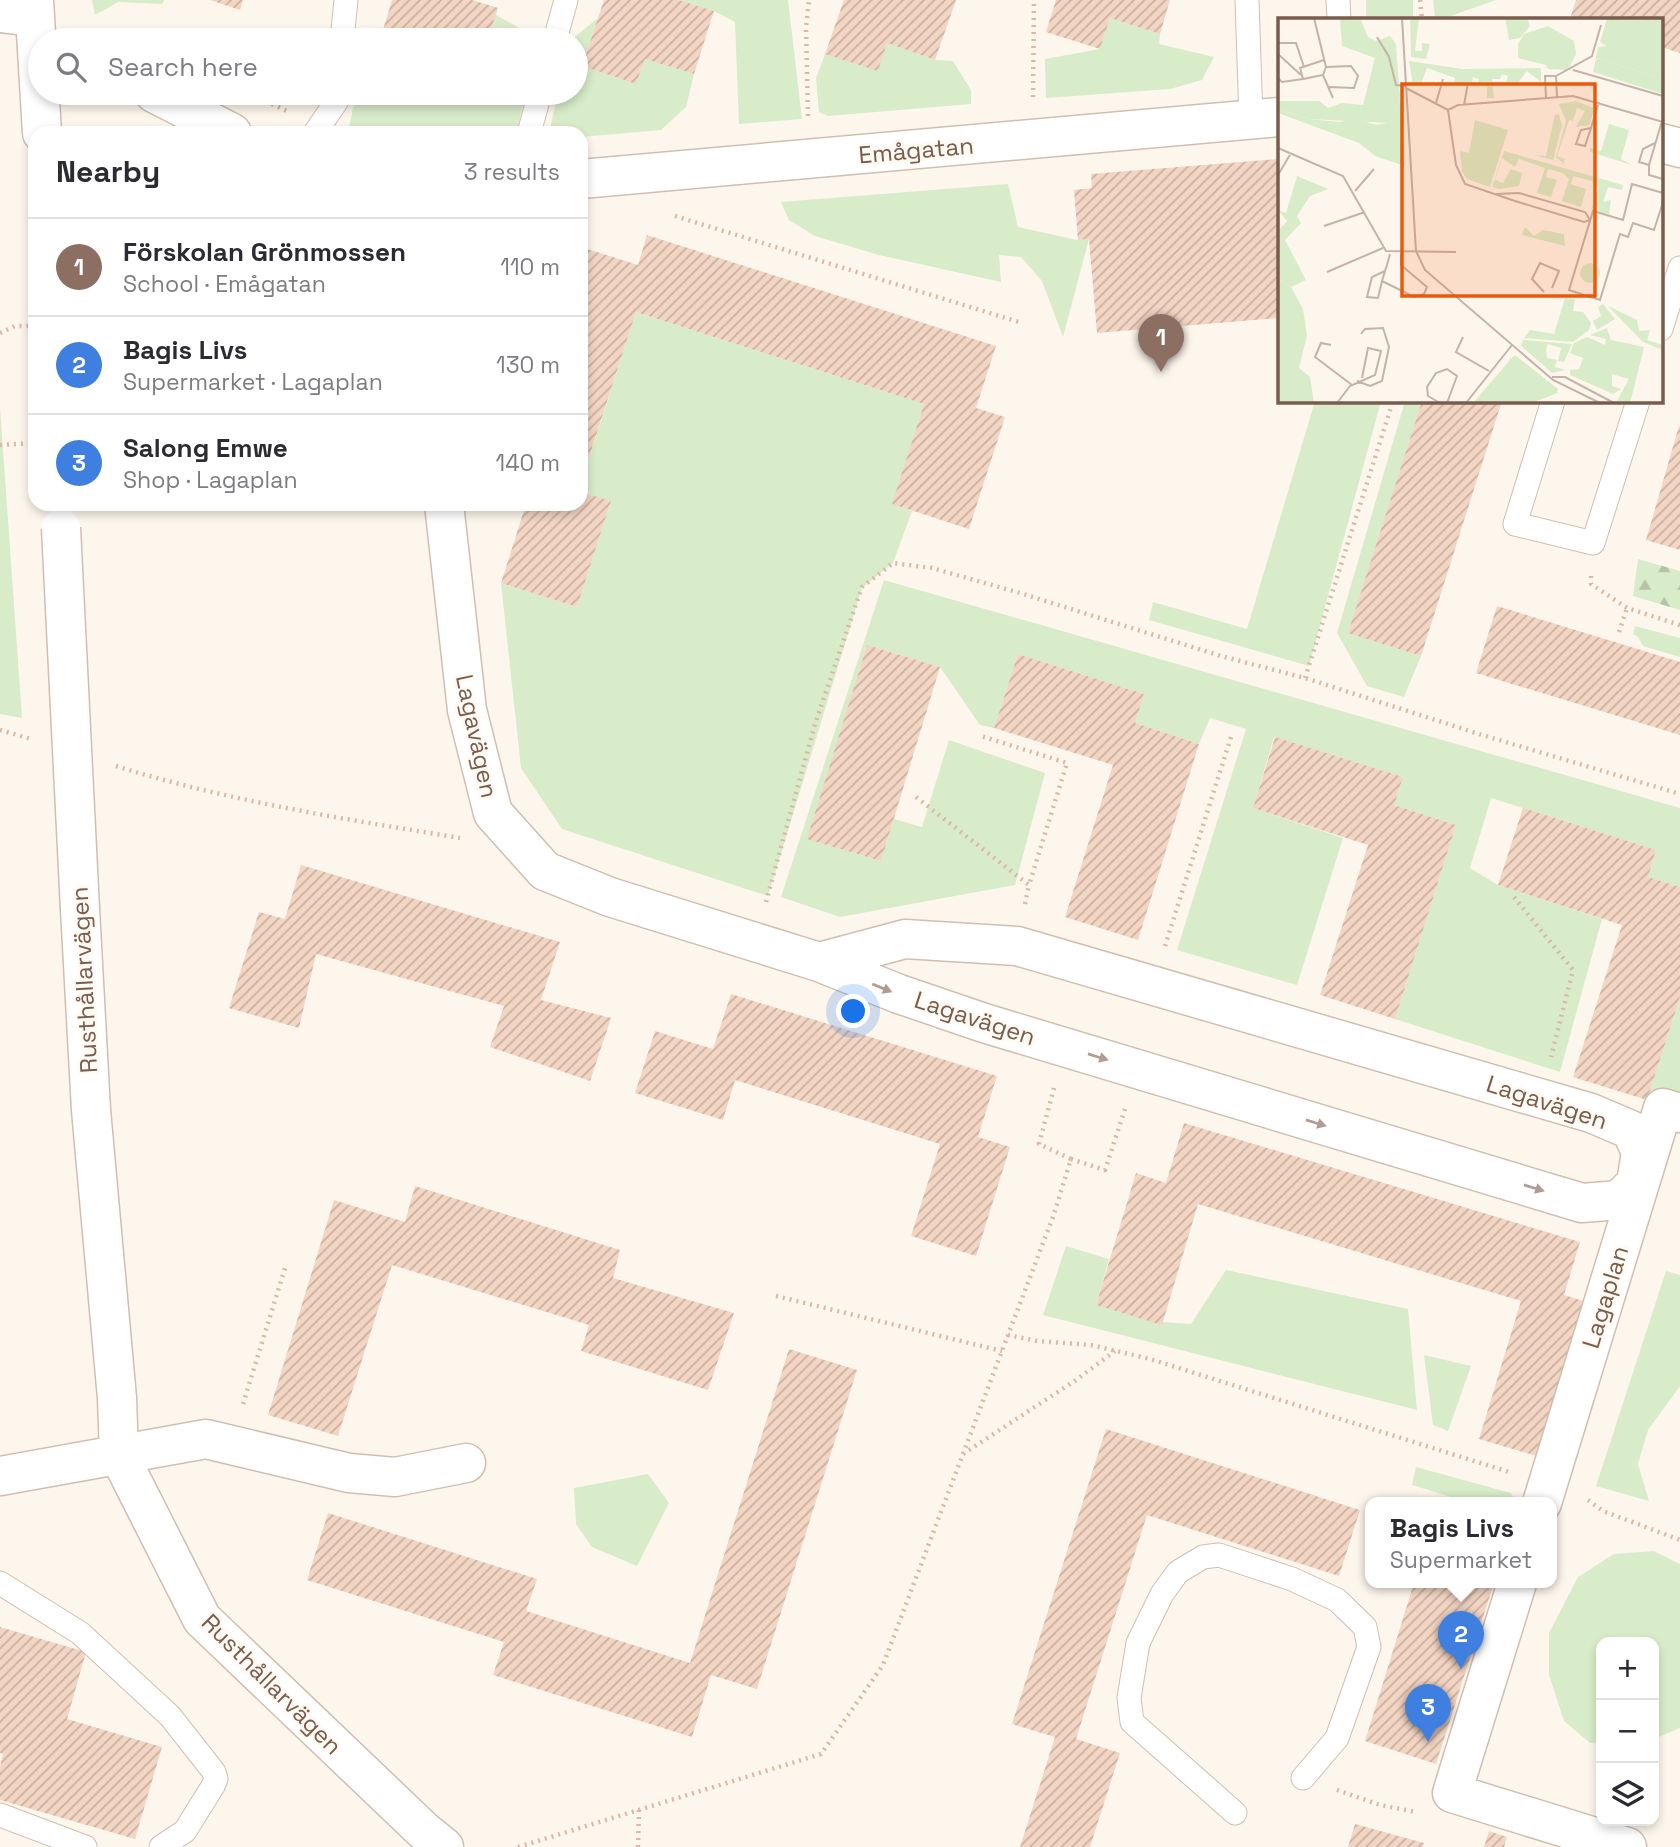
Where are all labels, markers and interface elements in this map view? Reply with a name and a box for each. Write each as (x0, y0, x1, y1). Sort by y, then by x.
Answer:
inset map (1278, 18, 1662, 402)
search box (28, 28, 588, 105)
icon: search (52, 48, 90, 86)
text: Search here (108, 50, 258, 84)
street label: Emågatan (857, 130, 975, 170)
text: Nearby (56, 152, 160, 191)
text: 3 results (464, 157, 560, 187)
text: Förskolan Grönmossen (123, 235, 406, 269)
text: 1 (74, 252, 84, 282)
text: 110 m (500, 252, 560, 282)
text: School · Emågatan (123, 269, 326, 299)
pin: 1 (1138, 314, 1184, 372)
text: Bagis Livs (123, 333, 247, 367)
text: 2 (72, 350, 86, 380)
text: 130 m (496, 350, 560, 380)
text: Supermarket · Lagaplan (123, 367, 383, 397)
text: Salong Emwe (123, 431, 288, 465)
text: 3 (72, 448, 86, 478)
text: 140 m (496, 448, 560, 478)
text: Shop · Lagaplan (123, 465, 298, 495)
street label: Lagavägen (449, 671, 505, 801)
street label: Rusthållarvägen (64, 886, 104, 1074)
one-way arrow (872, 982, 893, 993)
street label: Lagavägen (911, 984, 1039, 1052)
your location (836, 994, 870, 1028)
one-way arrow (1088, 1052, 1109, 1062)
street label: Lagavägen (1483, 1068, 1611, 1136)
one-way arrow (1306, 1119, 1327, 1129)
one-way arrow (1524, 1184, 1545, 1194)
street label: Lagaplan (1575, 1242, 1635, 1352)
popup (1365, 1497, 1557, 1588)
text: Bagis Livs (1390, 1511, 1514, 1545)
text: Supermarket (1390, 1545, 1532, 1575)
street label: Rusthållarvägen (195, 1607, 349, 1761)
pin: 2 (1438, 1611, 1484, 1669)
map controls (1596, 1637, 1659, 1826)
button: + (1596, 1637, 1659, 1700)
pin: 3 (1405, 1684, 1451, 1742)
button: − (1596, 1700, 1659, 1763)
button: layers (1596, 1763, 1659, 1826)

